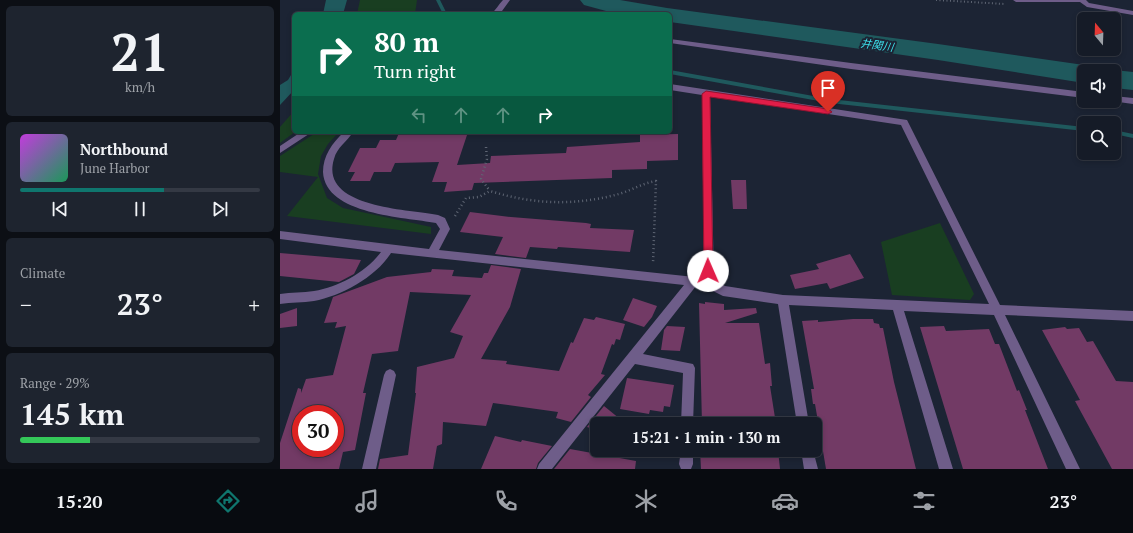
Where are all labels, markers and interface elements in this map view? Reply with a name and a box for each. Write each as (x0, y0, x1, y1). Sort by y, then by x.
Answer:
north arrow (1077, 12, 1121, 56)
map controls (1077, 12, 1121, 160)
text: 21 (111, 17, 169, 86)
text: 80 m (374, 23, 439, 60)
icon: right (308, 28, 360, 80)
water label: 井関川 (860, 36, 895, 54)
text: Turn right (374, 59, 456, 83)
button: sound (1077, 64, 1121, 108)
pin (811, 71, 845, 112)
icon: arrive (817, 77, 839, 99)
text: km/h (125, 78, 155, 96)
icon: left (408, 104, 430, 126)
icon: ahead (450, 104, 472, 126)
icon: ahead (492, 104, 514, 126)
icon: right (534, 104, 556, 126)
button: search (1077, 116, 1121, 160)
text: Northbound (80, 139, 168, 159)
text: June Harbor (80, 159, 150, 177)
icon: previous (49, 198, 71, 220)
icon: pause (129, 198, 151, 220)
icon: next (209, 198, 231, 220)
position arrow (687, 250, 729, 292)
text: Climate (20, 264, 65, 282)
text: 23° (117, 284, 163, 324)
text: − (20, 290, 32, 319)
text: + (248, 290, 260, 319)
text: Range · 29% (20, 374, 90, 392)
text: 145 km (20, 394, 124, 434)
speed limit sign: 30 (292, 405, 344, 457)
text: 15:21 · 1 min · 130 m (632, 427, 780, 447)
icon: directions (214, 487, 242, 515)
icon: music (353, 487, 381, 515)
icon: phone (492, 487, 520, 515)
icon: climate (632, 487, 660, 515)
icon: car (771, 487, 799, 515)
icon: filters (910, 487, 938, 515)
text: 15:20 (56, 489, 103, 513)
text: 23° (1049, 489, 1077, 513)

